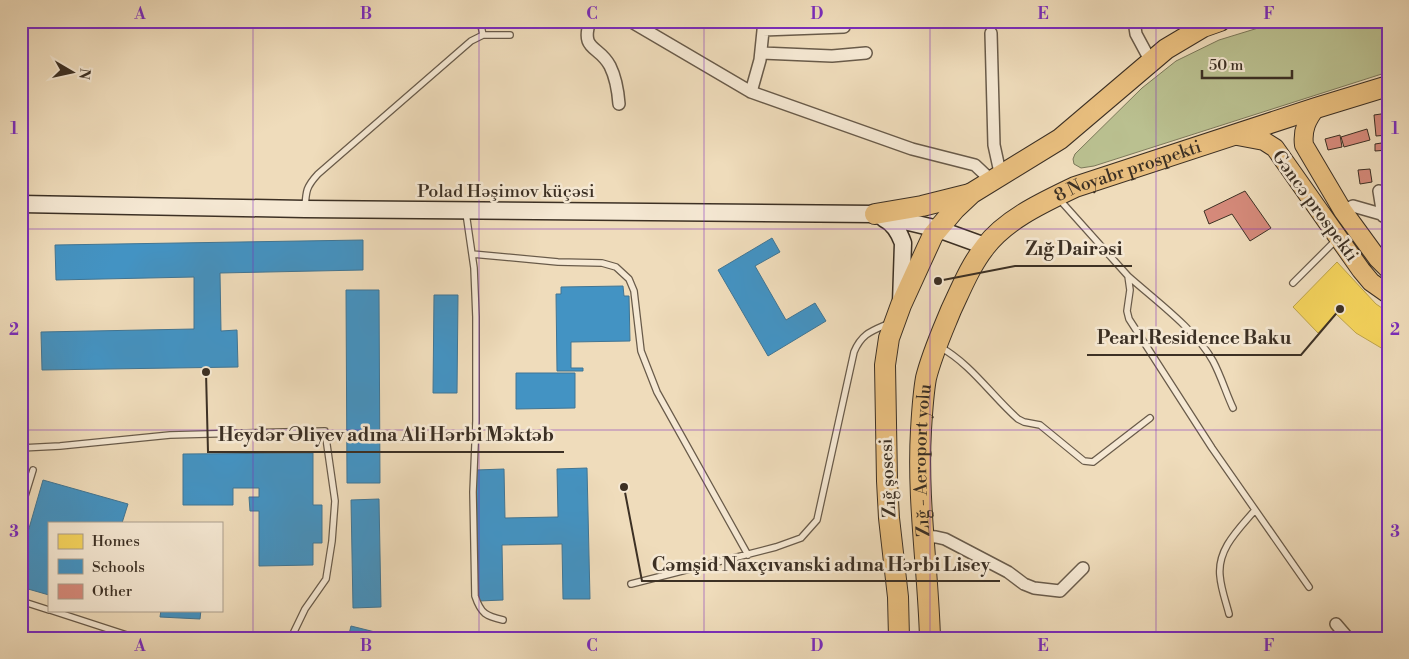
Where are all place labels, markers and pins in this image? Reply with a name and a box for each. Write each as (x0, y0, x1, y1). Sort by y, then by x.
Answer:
callout: Zığ Dairəsi (1015, 232, 1132, 266)
callout: Pearl Residence Baku (1087, 321, 1301, 355)
callout: Heydər Əliyev adına Ali Hərbi Məktəb (208, 418, 564, 452)
callout: Cəmşid Naxçıvanski adına Hərbi Lisey (642, 547, 1000, 581)

